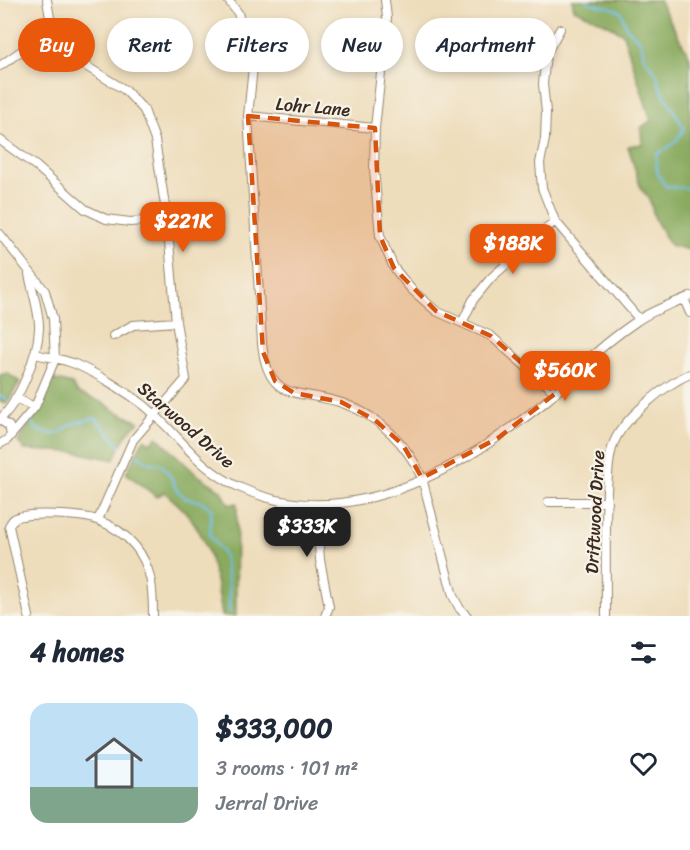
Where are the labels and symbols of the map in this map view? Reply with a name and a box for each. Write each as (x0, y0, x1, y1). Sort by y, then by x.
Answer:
street label: Lohr Lane (274, 88, 352, 126)
pin: $221K (141, 202, 225, 253)
pin: $188K (471, 224, 555, 275)
pin: $560K (523, 351, 607, 402)
street label: Starwood Drive (130, 373, 242, 477)
street label: Driftwood Drive (576, 449, 614, 575)
pin: $333K (265, 507, 349, 558)

